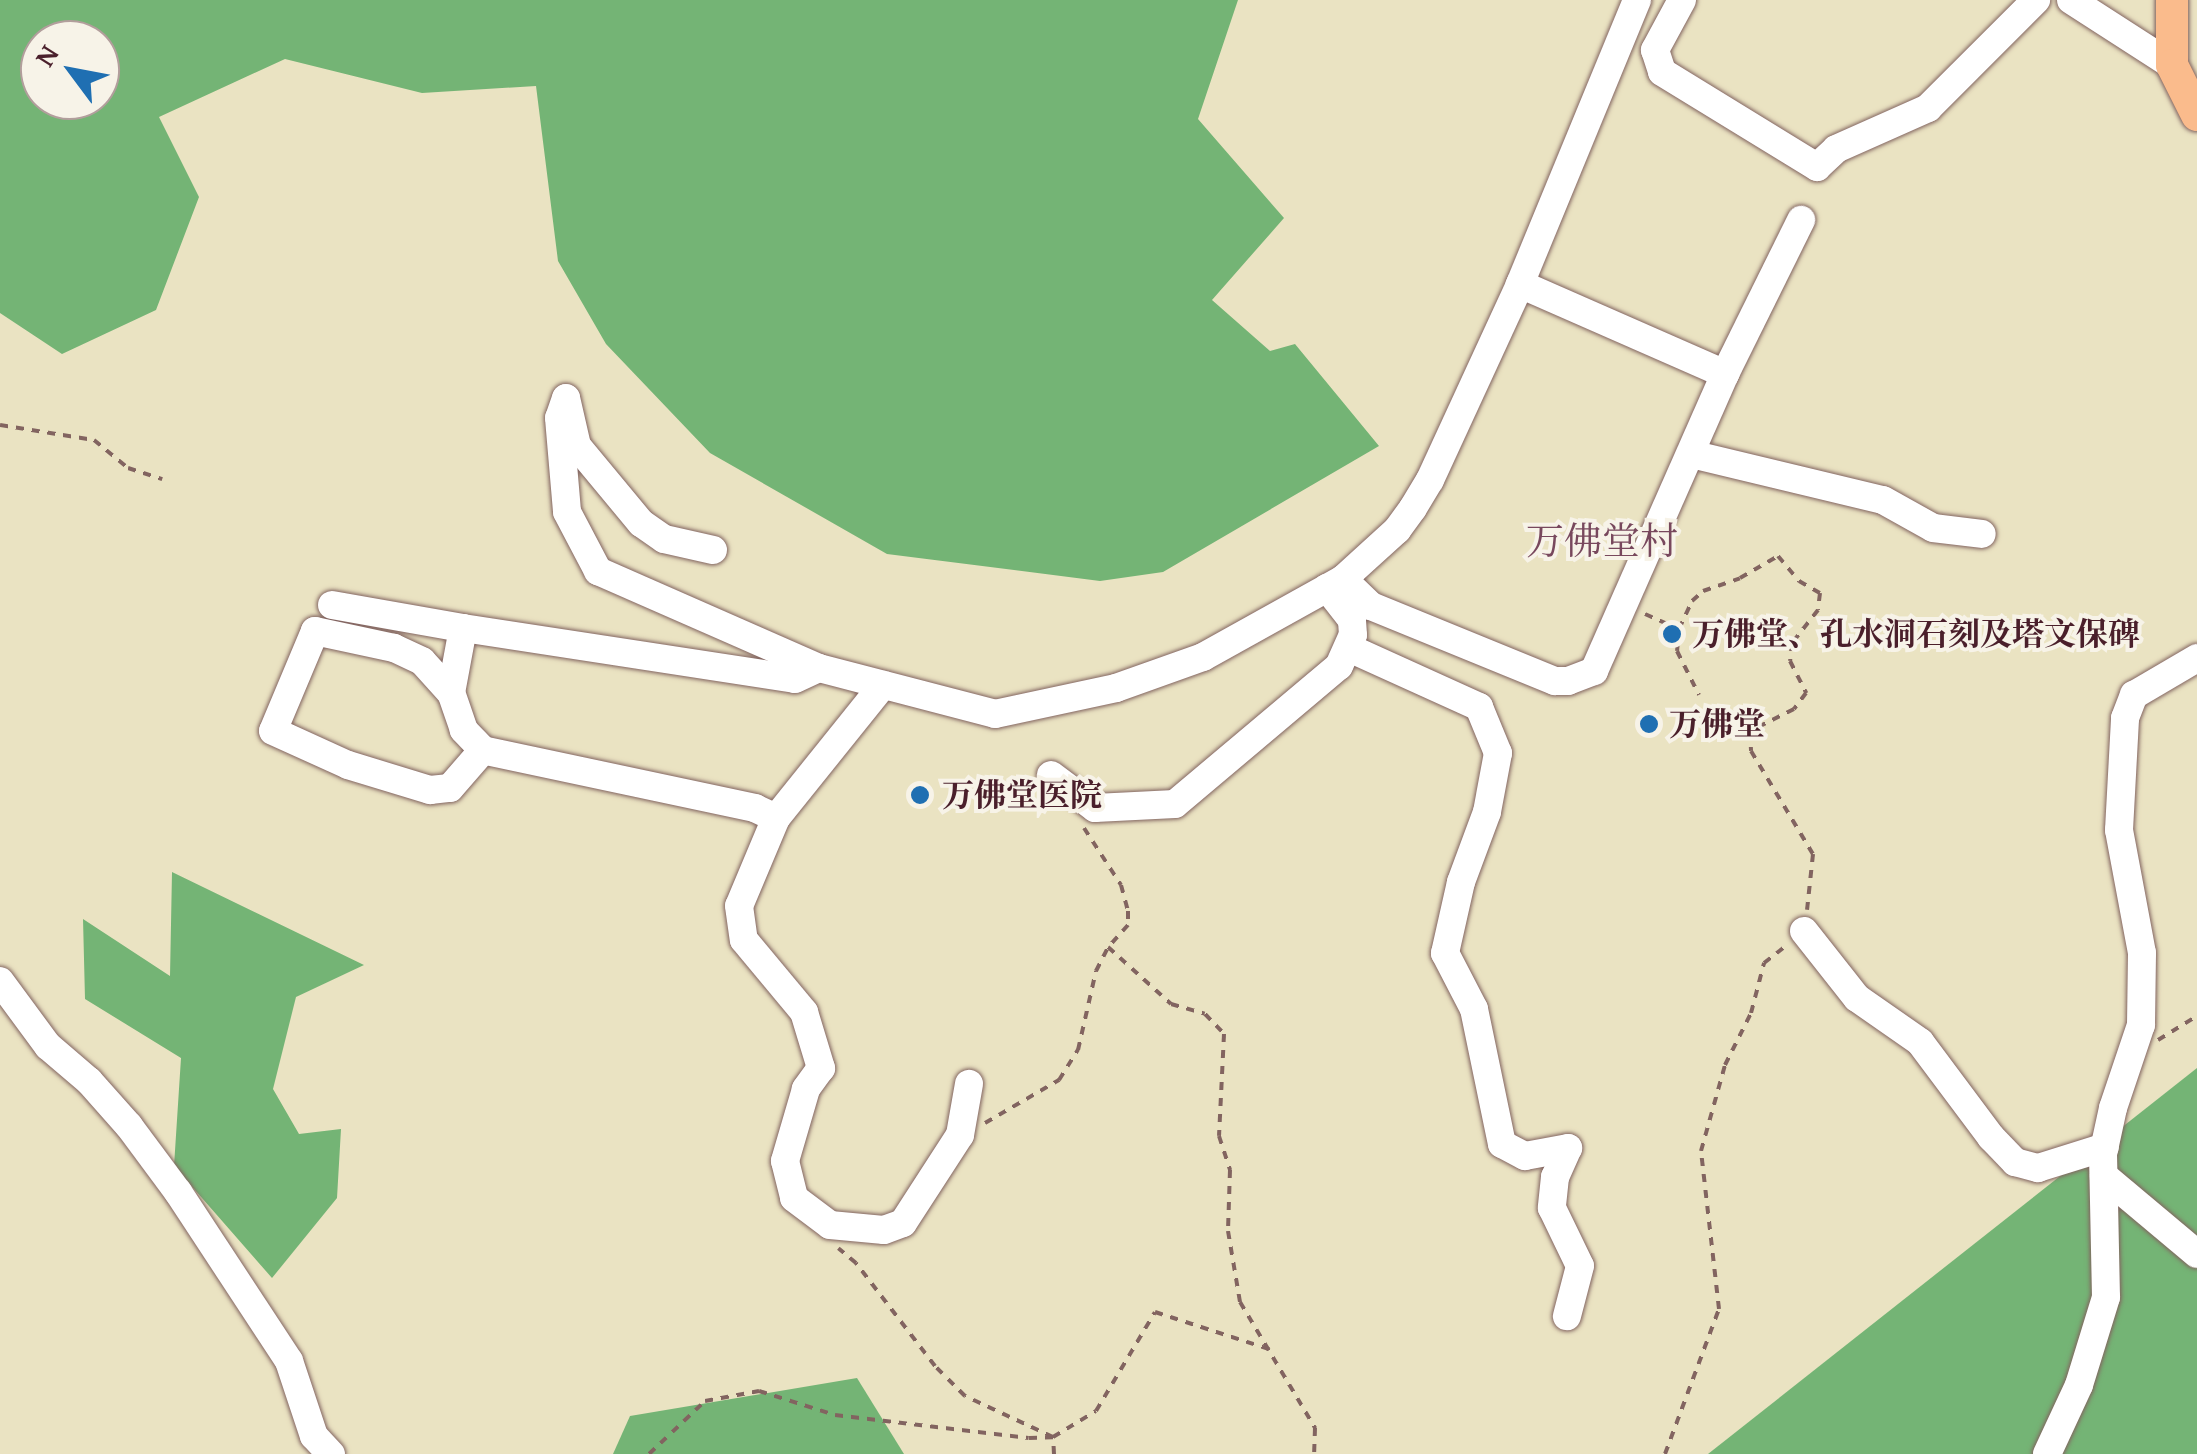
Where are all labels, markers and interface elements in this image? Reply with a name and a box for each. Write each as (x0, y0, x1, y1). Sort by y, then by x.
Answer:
north arrow (20, 20, 120, 120)
text: N (23, 36, 68, 74)
district label: 万佛堂村 (1526, 518, 1678, 564)
place label: 万佛堂、孔水洞石刻及塔文保碑 (1692, 615, 2140, 653)
marker: 万佛堂、孔水洞石刻及塔文保碑 (1661, 623, 1683, 645)
place label: 万佛堂 (1669, 705, 1765, 743)
marker: 万佛堂 (1638, 713, 1660, 735)
place label: 万佛堂医院 (942, 776, 1102, 814)
marker: 万佛堂医院 (907, 782, 933, 808)

